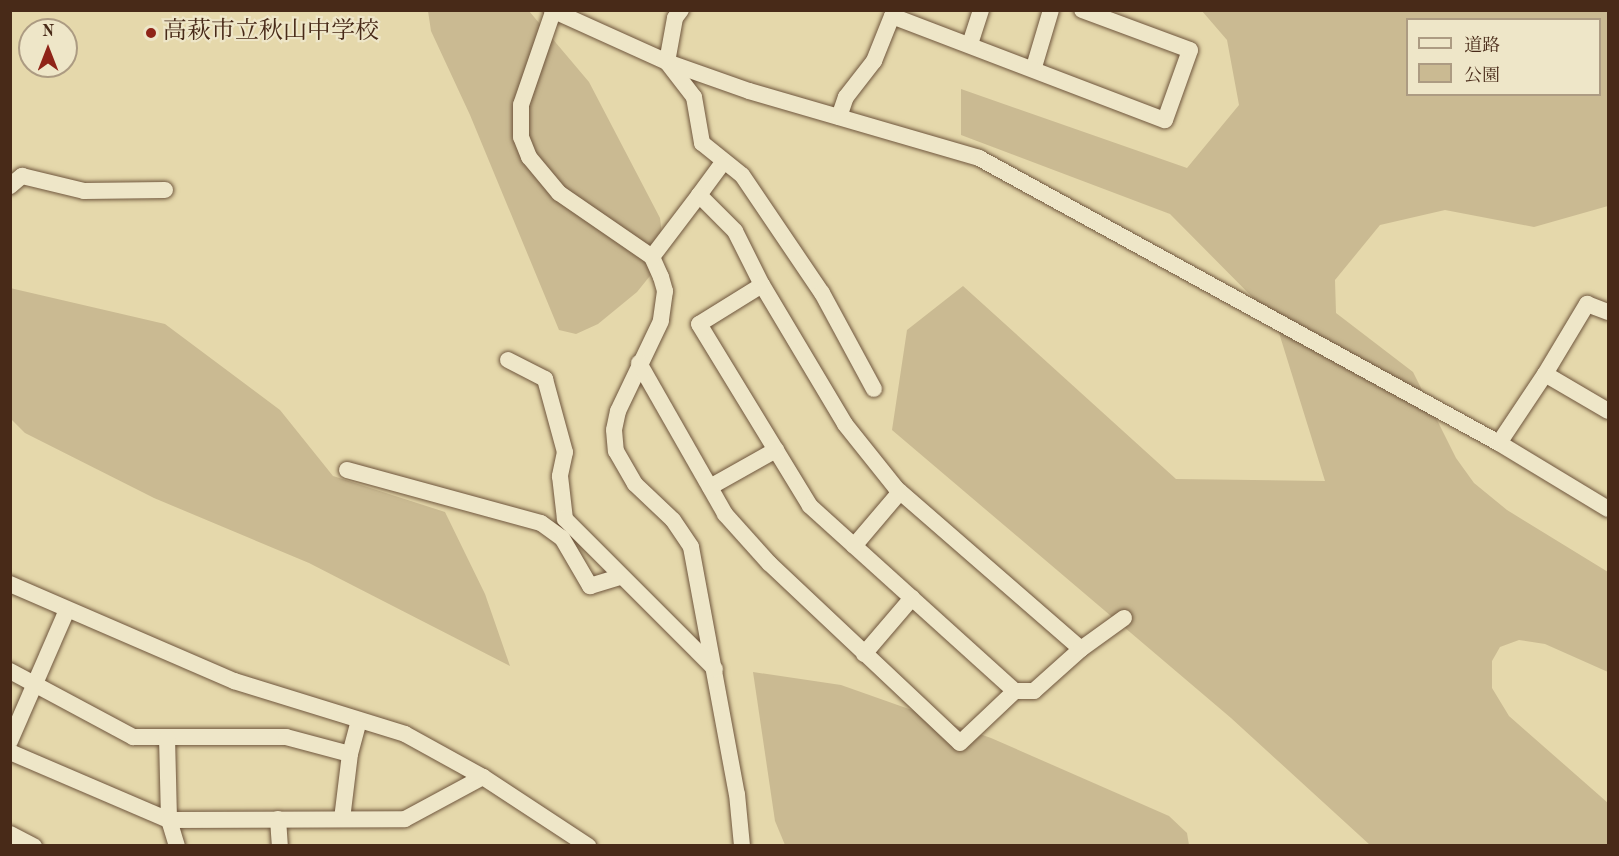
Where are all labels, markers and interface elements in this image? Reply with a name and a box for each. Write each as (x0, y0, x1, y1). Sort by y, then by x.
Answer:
north arrow (18, 18, 78, 78)
legend (1406, 18, 1601, 96)
place label: 高萩市立秋山中学校 (163, 19, 379, 47)
text: N (42, 24, 54, 40)
marker: 高萩市立秋山中学校 (144, 26, 158, 40)
text: 道路 (1464, 37, 1500, 55)
text: 公園 (1464, 67, 1500, 85)

